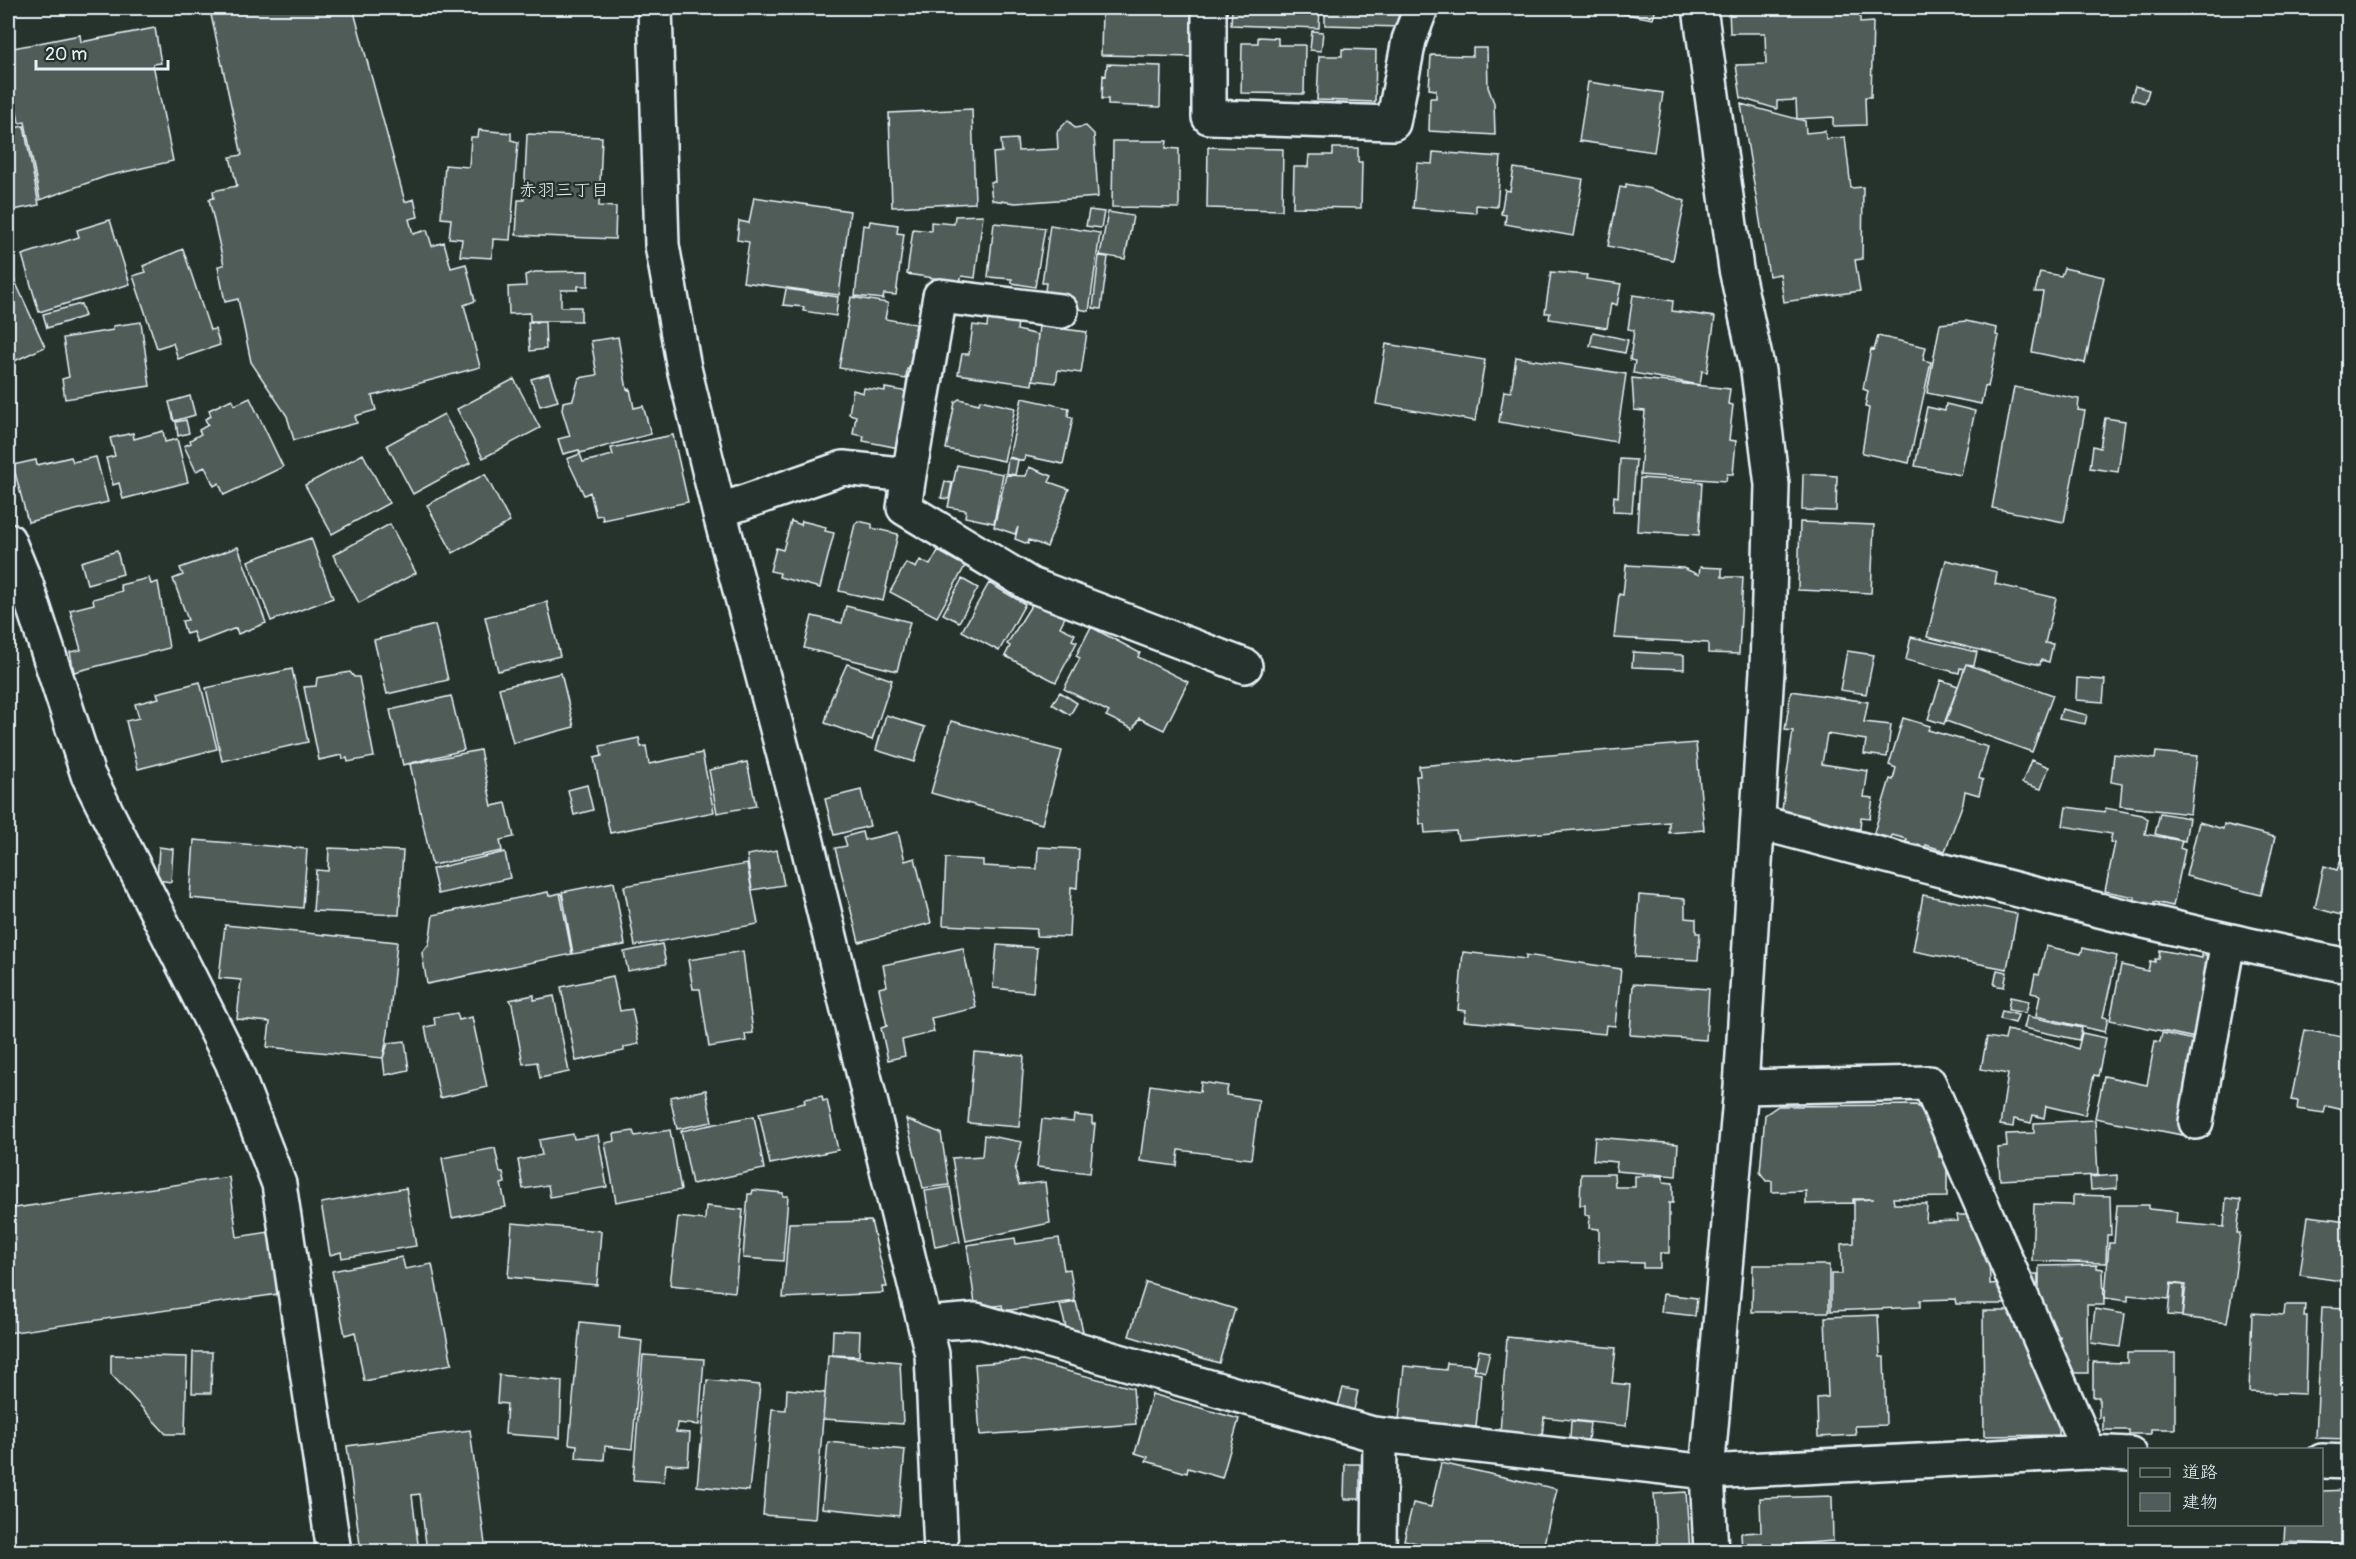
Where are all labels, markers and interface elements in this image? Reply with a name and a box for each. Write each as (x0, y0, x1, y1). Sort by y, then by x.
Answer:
scale bar (36, 33, 168, 71)
text: 20 m (45, 43, 87, 66)
district label: 赤羽三丁目 (519, 179, 609, 202)
legend (2128, 1448, 2323, 1526)
text: 道路 (2182, 1461, 2218, 1484)
text: 建物 (2182, 1491, 2218, 1514)

